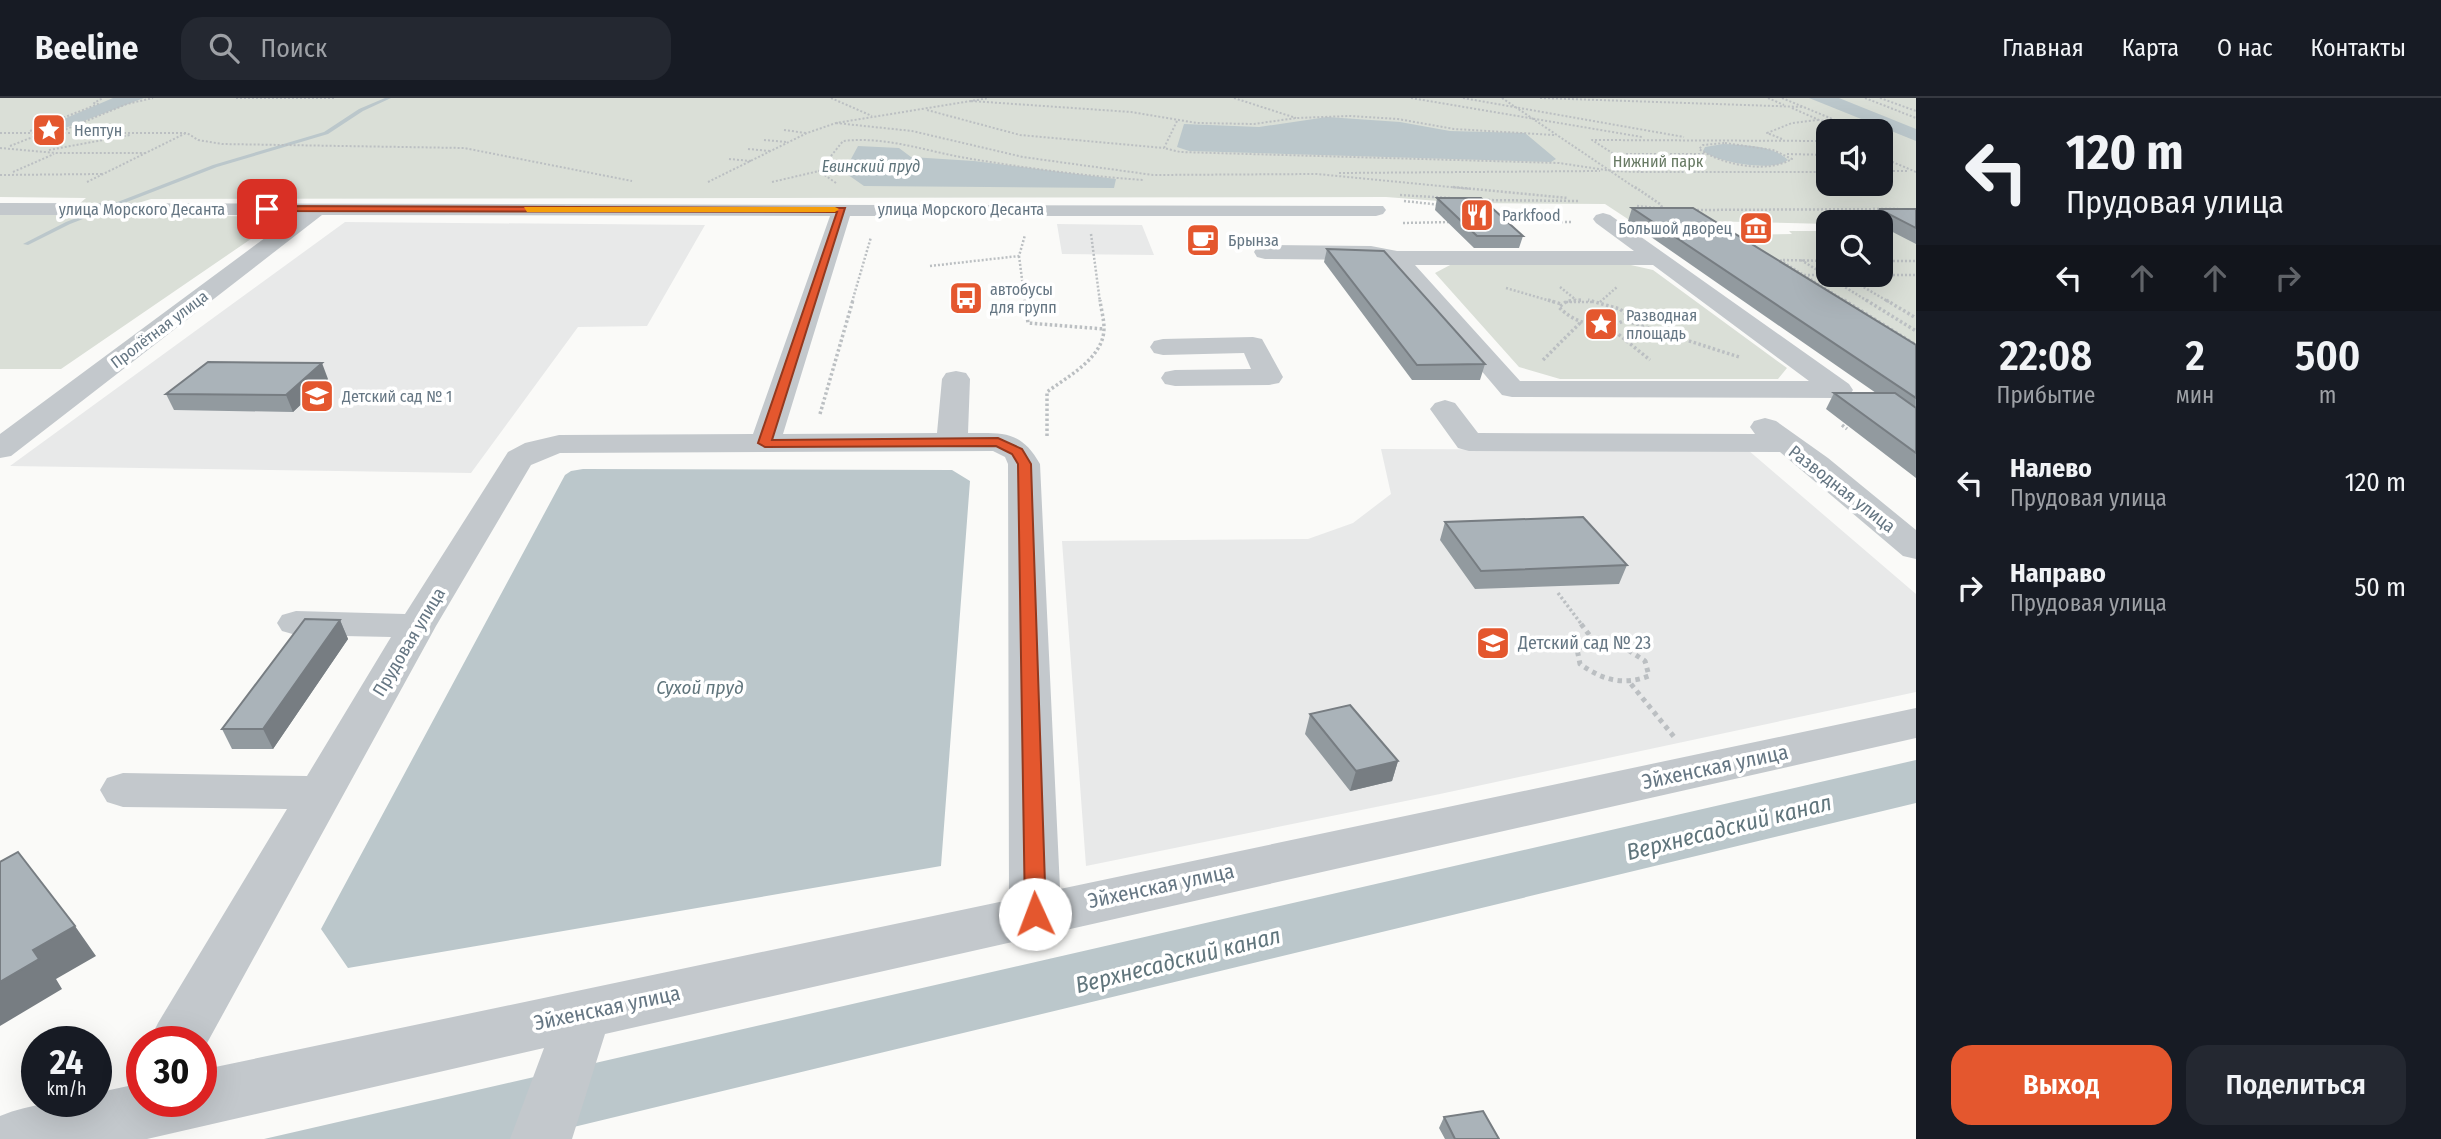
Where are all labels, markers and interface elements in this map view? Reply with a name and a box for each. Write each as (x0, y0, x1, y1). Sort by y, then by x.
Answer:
search box (181, 17, 671, 80)
text: Beeline (35, 28, 139, 68)
icon: search (205, 29, 243, 67)
text: Поиск (261, 33, 327, 64)
text: Главная (2002, 34, 2084, 62)
text: Карта (2122, 34, 2179, 62)
text: О нас (2217, 34, 2272, 62)
text: Контакты (2310, 34, 2406, 62)
place icon: Нептун (30, 111, 68, 149)
map controls (1816, 119, 1893, 287)
button: sound (1816, 119, 1893, 196)
place label: Нептун (74, 121, 122, 140)
text: 120 m (2066, 123, 2184, 182)
icon: left (1951, 126, 2042, 217)
park label: Нижний парк (1613, 152, 1704, 171)
water label: Евинский пруд (822, 157, 920, 176)
pin (237, 179, 297, 239)
text: Прудовая улица (2066, 183, 2284, 221)
icon: arrive (248, 190, 286, 228)
restaurant icon: Parkfood (1458, 196, 1496, 234)
street label: улица Морского Десанта (59, 200, 225, 219)
street label: улица Морского Десанта (878, 200, 1044, 219)
place label: Parkfood (1502, 206, 1561, 225)
museum icon: Большой дворец (1737, 209, 1775, 247)
button: search (1816, 210, 1893, 287)
place label: Большой дворец (1618, 219, 1733, 238)
cafe icon: Брынза (1184, 221, 1222, 259)
place label: Брынза (1228, 231, 1279, 250)
icon: left (2050, 259, 2088, 297)
icon: ahead (2123, 259, 2161, 297)
icon: ahead (2196, 259, 2234, 297)
icon: right (2269, 259, 2307, 297)
bus stop icon: автобусы для групп (947, 279, 985, 317)
place label: автобусы для групп (990, 280, 1057, 317)
street label: Пролётная улица (107, 287, 212, 372)
place icon: Разводная площадь (1582, 305, 1620, 343)
place label: Разводная площадь (1626, 306, 1697, 343)
text: 22:08 (2000, 331, 2092, 381)
text: 2 (2185, 331, 2205, 381)
text: 500 (2295, 331, 2360, 381)
school or university icon: Детский сад № 1 (298, 377, 336, 415)
text: Прибытие (1997, 381, 2095, 409)
text: мин (2176, 381, 2214, 409)
text: m (2319, 381, 2337, 409)
place label: Детский сад № 1 (341, 387, 452, 406)
street label: Разводная улица (1784, 441, 1900, 538)
text: Налево (2010, 453, 2092, 484)
icon: left (1951, 464, 1989, 502)
text: 120 m (2345, 467, 2406, 498)
text: Прудовая улица (2010, 484, 2167, 512)
text: Направо (2010, 558, 2106, 589)
icon: right (1951, 569, 1989, 607)
text: 50 m (2354, 572, 2406, 603)
street label: Прудовая улица (368, 584, 450, 700)
text: Прудовая улица (2010, 589, 2167, 617)
school or university icon: Детский сад № 23 (1474, 624, 1512, 662)
place label: Детский сад № 23 (1517, 632, 1651, 654)
water label: Сухой пруд (656, 676, 744, 699)
street label: Эйхенская улица (1640, 739, 1790, 795)
water label: Верхнесадский канал (1624, 788, 1834, 866)
street label: Эйхенская улица (1086, 858, 1236, 914)
position arrow (998, 877, 1072, 951)
water label: Верхнесадский канал (1073, 921, 1283, 999)
street label: Эйхенская улица (532, 980, 682, 1036)
speed limit sign: 30 (126, 1026, 217, 1117)
text: 24 (50, 1041, 83, 1083)
button: Выход (1951, 1045, 2172, 1125)
button: Поделиться (2186, 1045, 2406, 1125)
text: km/h (46, 1078, 87, 1100)

